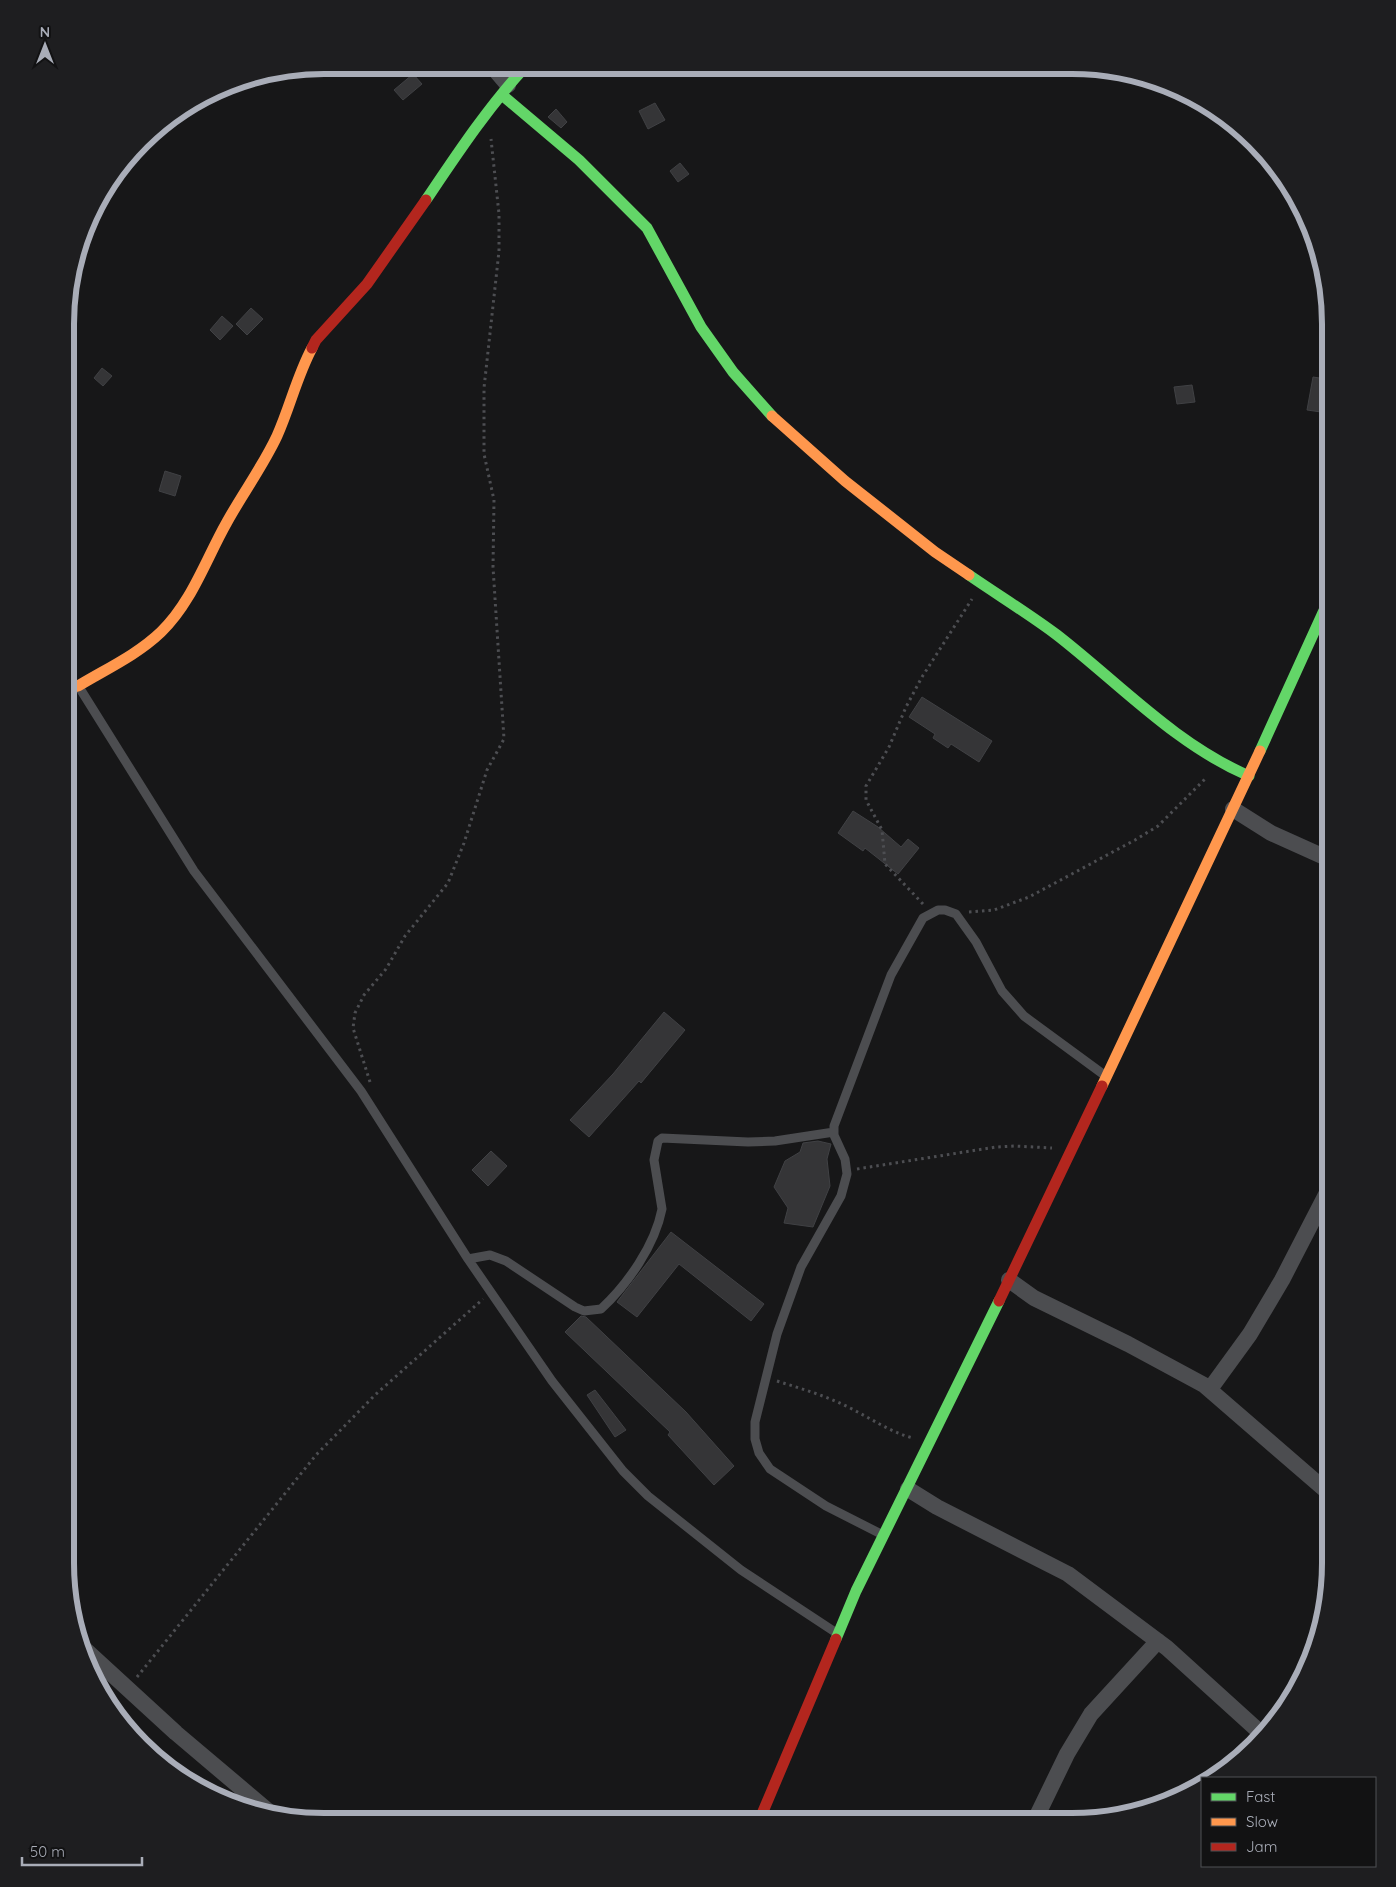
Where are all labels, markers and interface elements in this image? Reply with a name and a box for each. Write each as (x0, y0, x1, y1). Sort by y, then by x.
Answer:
north arrow (20, 20, 70, 70)
text: N (40, 23, 50, 41)
legend (1201, 1777, 1376, 1867)
text: Fast (1246, 1787, 1275, 1806)
text: Slow (1246, 1812, 1278, 1831)
scale bar (22, 1834, 142, 1866)
text: Jam (1246, 1837, 1277, 1856)
text: 50 m (30, 1842, 65, 1861)

